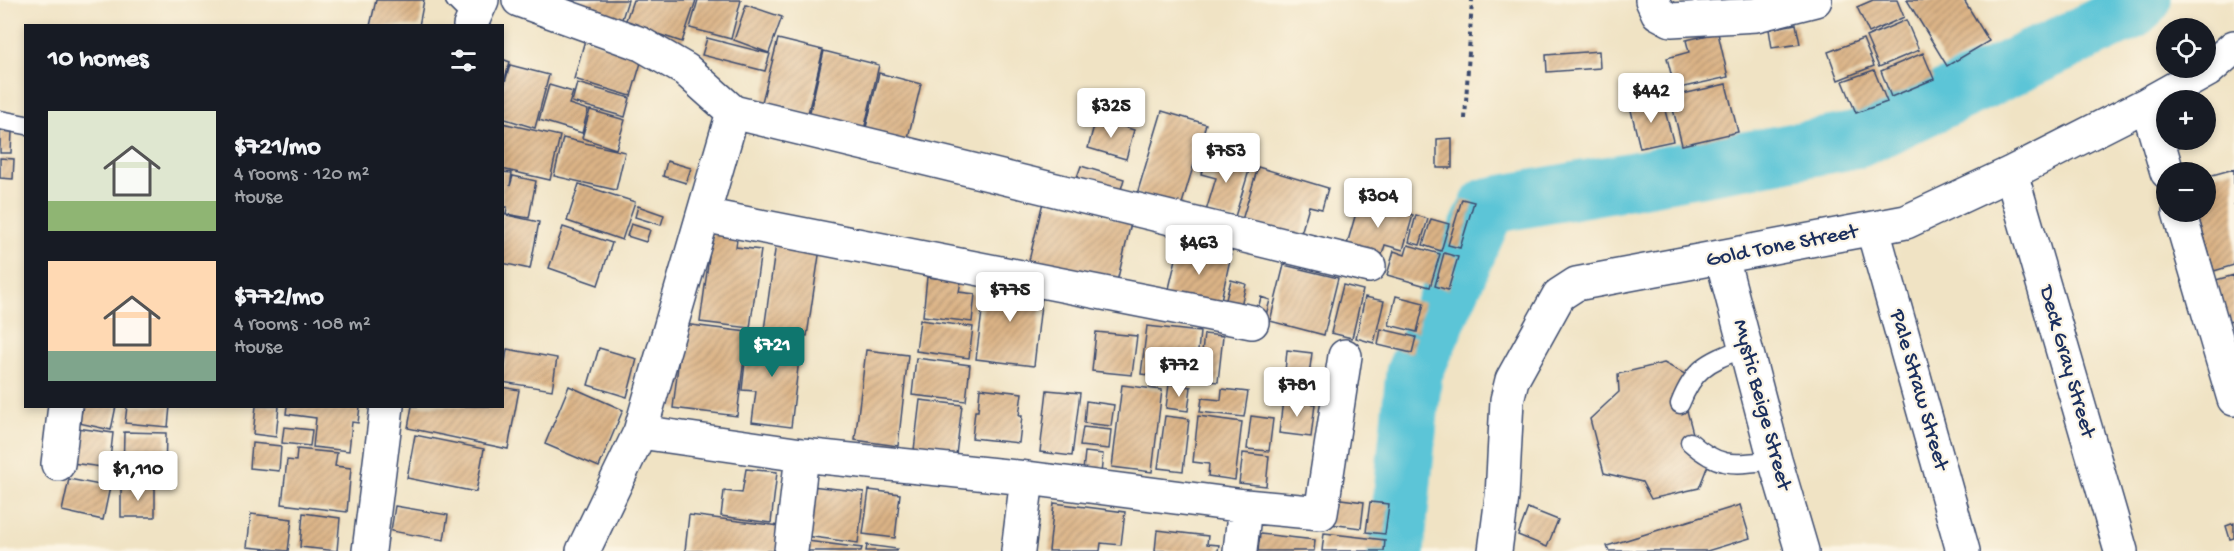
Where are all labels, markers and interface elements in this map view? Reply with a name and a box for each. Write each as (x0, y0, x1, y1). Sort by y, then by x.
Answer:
map controls (2156, 18, 2216, 222)
button: locate (2156, 18, 2216, 78)
icon: filters (447, 44, 480, 77)
text: 10 homes (48, 45, 148, 76)
pin: $442 (1615, 73, 1687, 124)
text: $442 (1632, 81, 1670, 104)
pin: $325 (1075, 88, 1147, 139)
button: + (2156, 90, 2216, 150)
text: $325 (1091, 96, 1131, 119)
text: $721/mo (234, 133, 321, 164)
pin: $753 (1190, 133, 1262, 184)
icon: home (96, 135, 168, 207)
text: $753 (1206, 141, 1246, 164)
button: − (2156, 162, 2216, 222)
text: 4 rooms · 120 m² (234, 164, 369, 187)
pin: $304 (1342, 178, 1414, 229)
text: $304 (1358, 186, 1398, 209)
text: House (234, 187, 283, 210)
street label: Gold Tone Street (1704, 219, 1862, 274)
pin: $463 (1163, 225, 1235, 276)
text: $463 (1180, 233, 1218, 256)
pin: $775 (974, 272, 1046, 323)
text: $775 (990, 280, 1030, 303)
street label: Deck Gray Street (2031, 281, 2101, 443)
text: $772/mo (234, 283, 324, 314)
icon: home (96, 285, 168, 357)
street label: Pale Straw Street (1882, 306, 1954, 475)
text: 4 rooms · 108 m² (234, 314, 371, 337)
street label: Mystic Beige Street (1726, 317, 1797, 495)
pin: $721 (736, 327, 808, 378)
text: $721 (753, 335, 791, 358)
text: House (234, 337, 283, 360)
pin: $772 (1143, 347, 1215, 398)
text: $772 (1159, 355, 1199, 378)
pin: $781 (1261, 367, 1333, 418)
text: $781 (1278, 375, 1316, 398)
pin: $1,110 (89, 451, 187, 502)
text: $1,110 (113, 459, 163, 482)

